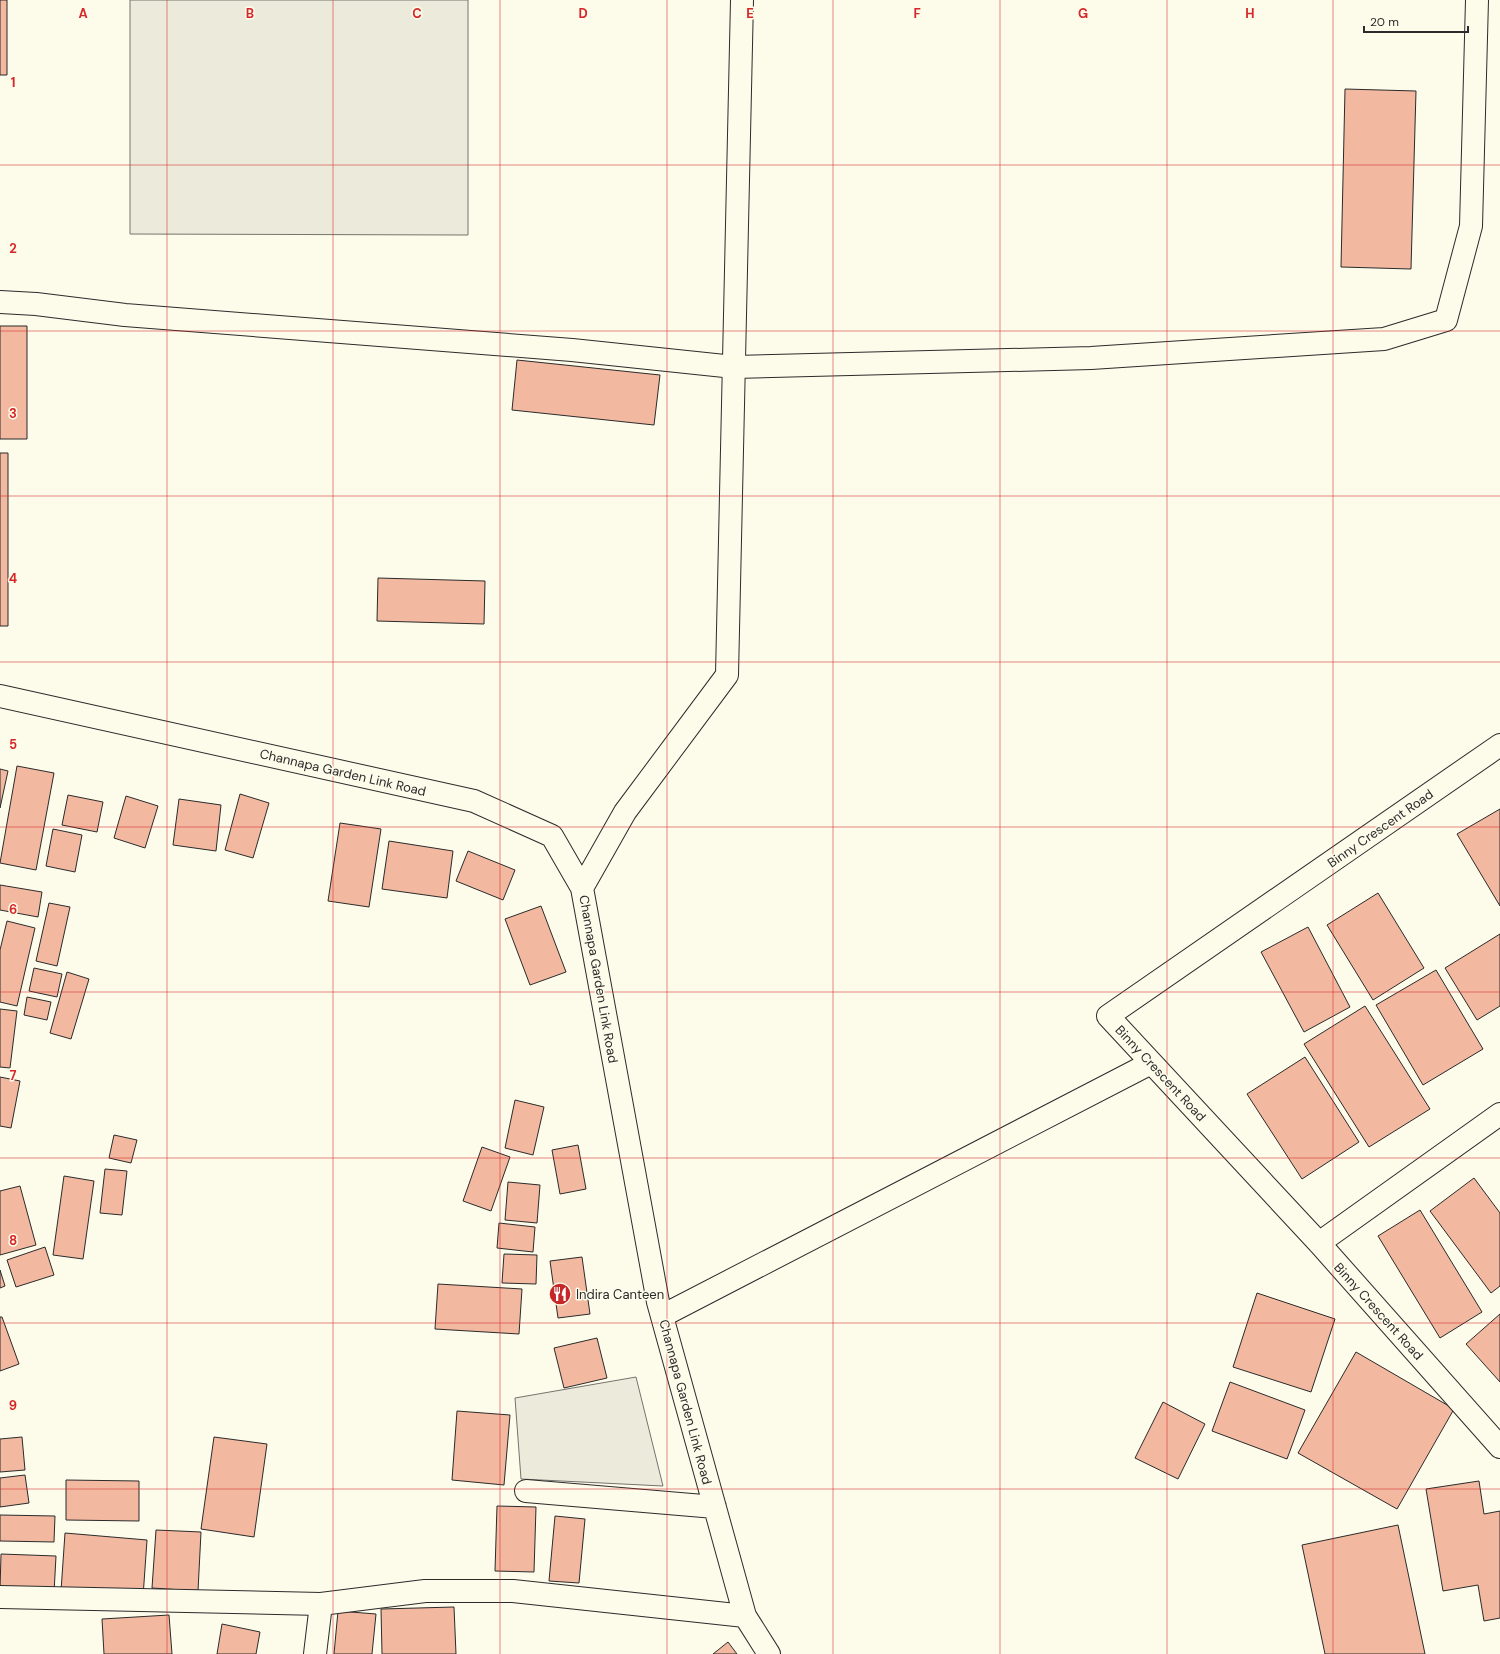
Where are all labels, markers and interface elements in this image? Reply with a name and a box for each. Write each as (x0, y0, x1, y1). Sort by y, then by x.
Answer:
text: A (78, 5, 88, 22)
text: B (246, 5, 254, 22)
text: C (412, 5, 422, 22)
text: D (578, 5, 588, 22)
text: E (746, 5, 754, 22)
text: F (913, 5, 921, 22)
text: G (1078, 5, 1088, 22)
text: H (1245, 5, 1255, 22)
scale bar (1364, 8, 1468, 34)
text: 20 m (1370, 14, 1399, 30)
text: 1 (11, 74, 15, 91)
text: 2 (9, 240, 17, 257)
text: 3 (9, 405, 17, 422)
text: 4 (9, 570, 17, 587)
text: 5 (9, 736, 17, 753)
street label: Channapa Garden Link Road (258, 745, 428, 800)
street label: Binny Crescent Road (1324, 786, 1436, 871)
street label: Channapa Garden Link Road (575, 894, 622, 1064)
text: 6 (9, 901, 17, 918)
street label: Binny Crescent Road (1112, 1022, 1210, 1125)
text: 7 (10, 1067, 17, 1084)
text: 8 (9, 1232, 17, 1249)
street label: Binny Crescent Road (1330, 1259, 1427, 1364)
restaurant icon: Indira Canteen (547, 1281, 573, 1307)
place label: Indira Canteen (576, 1286, 664, 1303)
street label: Channapa Garden Link Road (655, 1318, 716, 1487)
text: 9 (9, 1397, 17, 1414)

